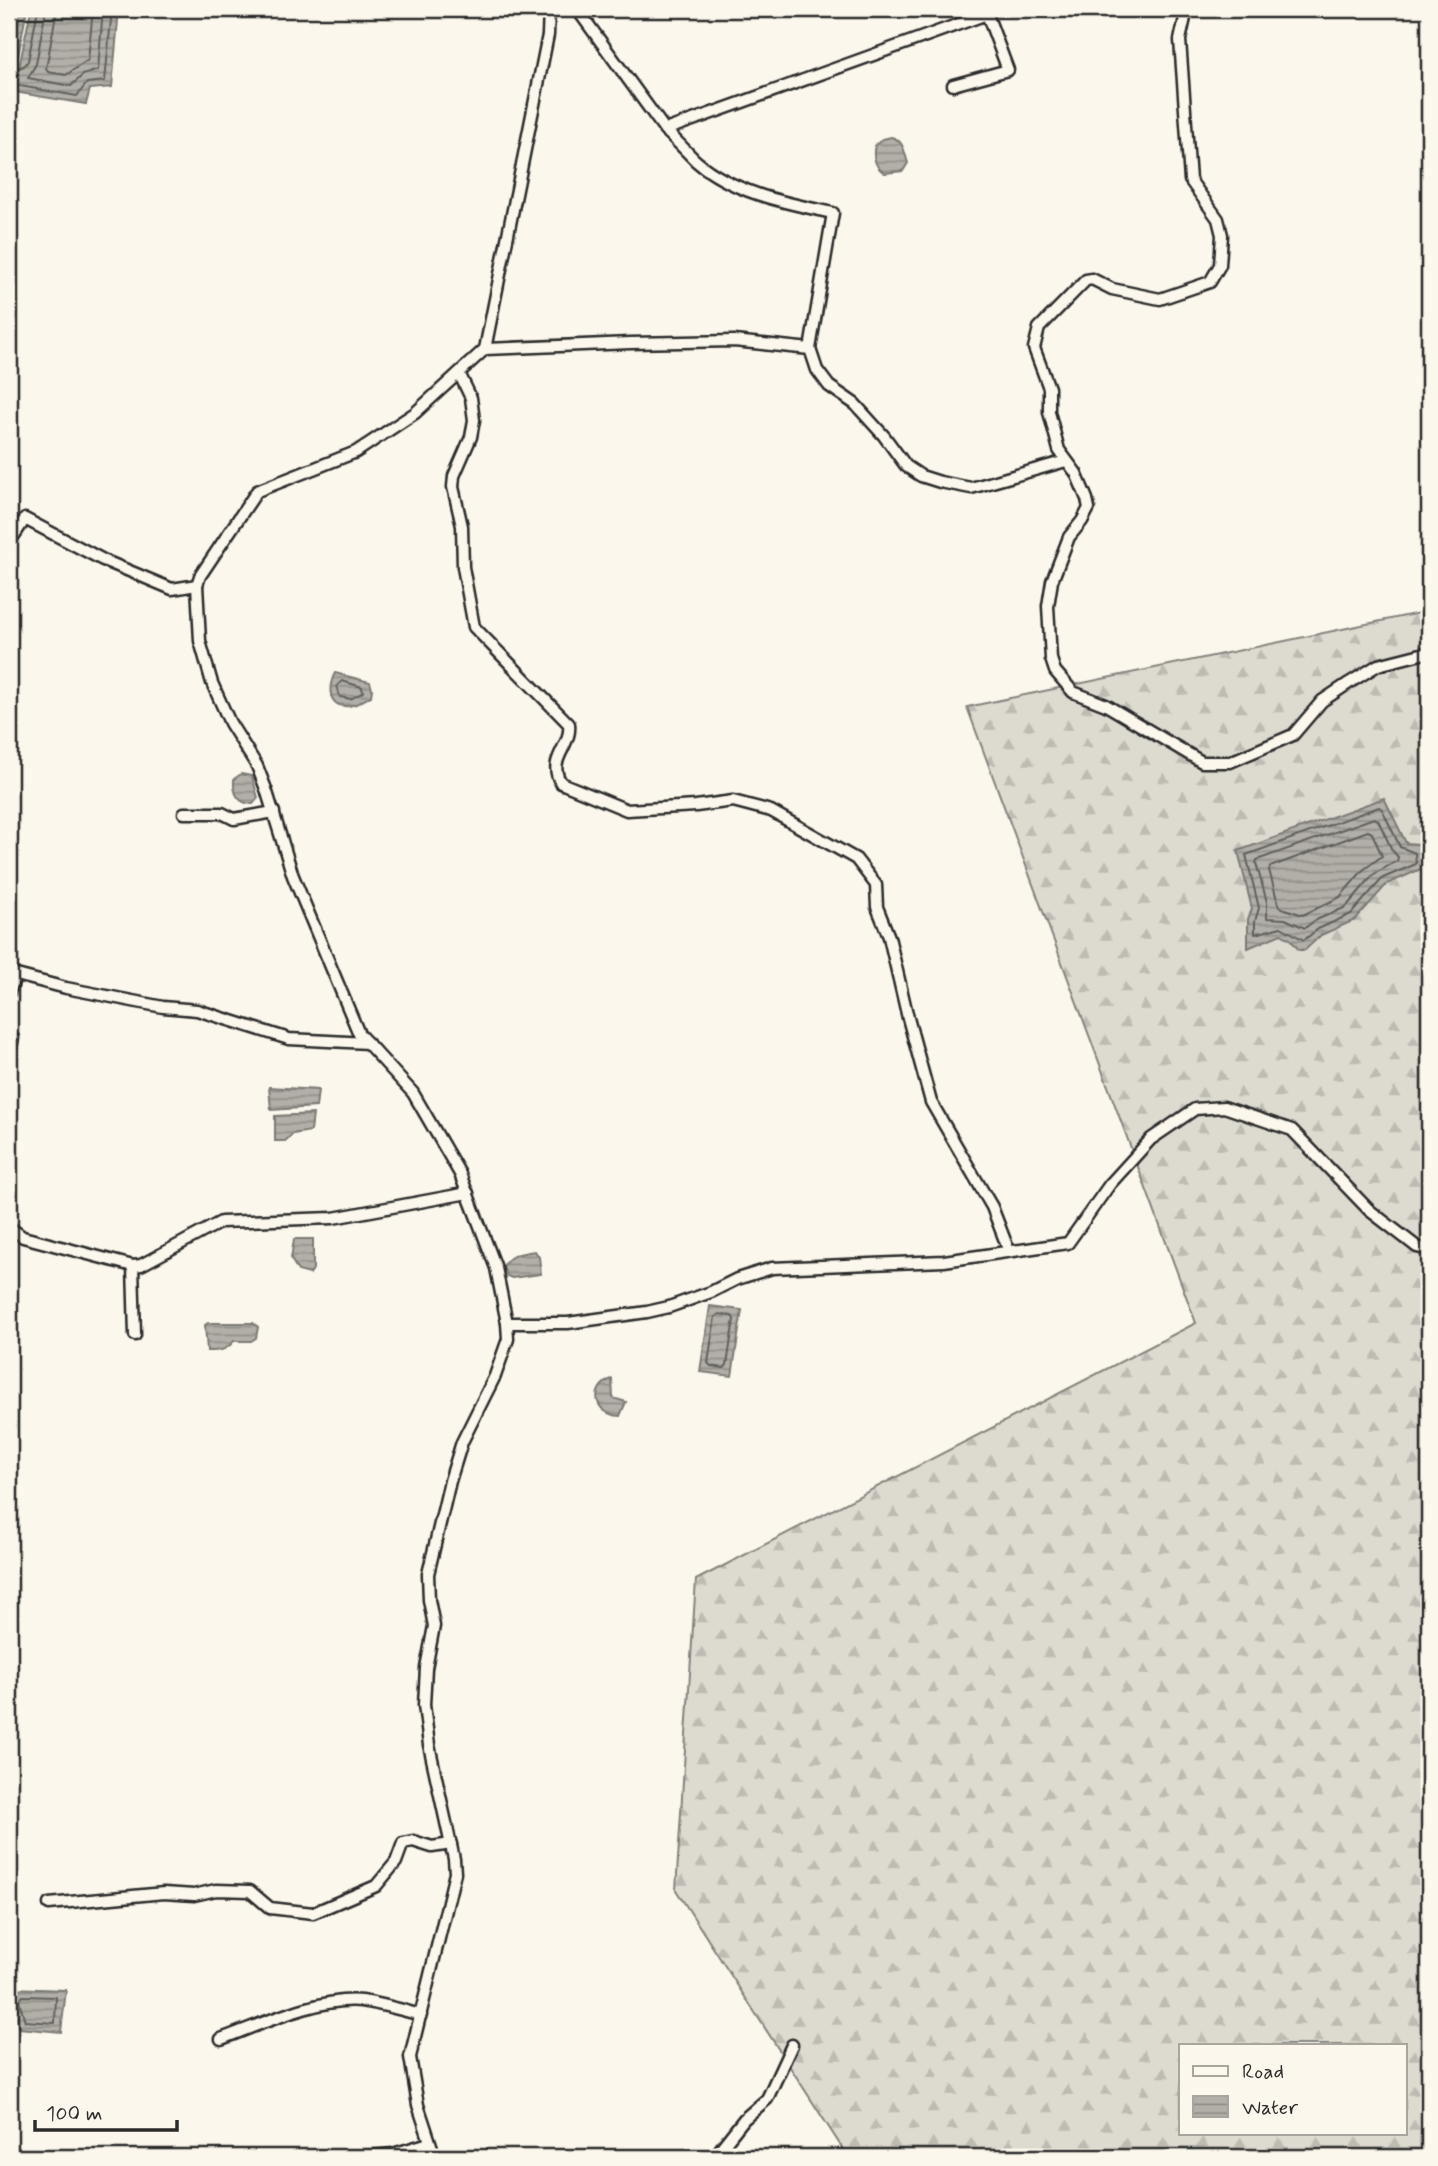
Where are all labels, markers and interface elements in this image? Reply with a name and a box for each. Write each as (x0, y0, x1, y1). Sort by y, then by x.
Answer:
legend (1179, 2044, 1406, 2134)
text: Road (1242, 2058, 1284, 2086)
scale bar (35, 2089, 177, 2133)
text: Water (1242, 2094, 1298, 2122)
text: 100 m (46, 2100, 102, 2128)

